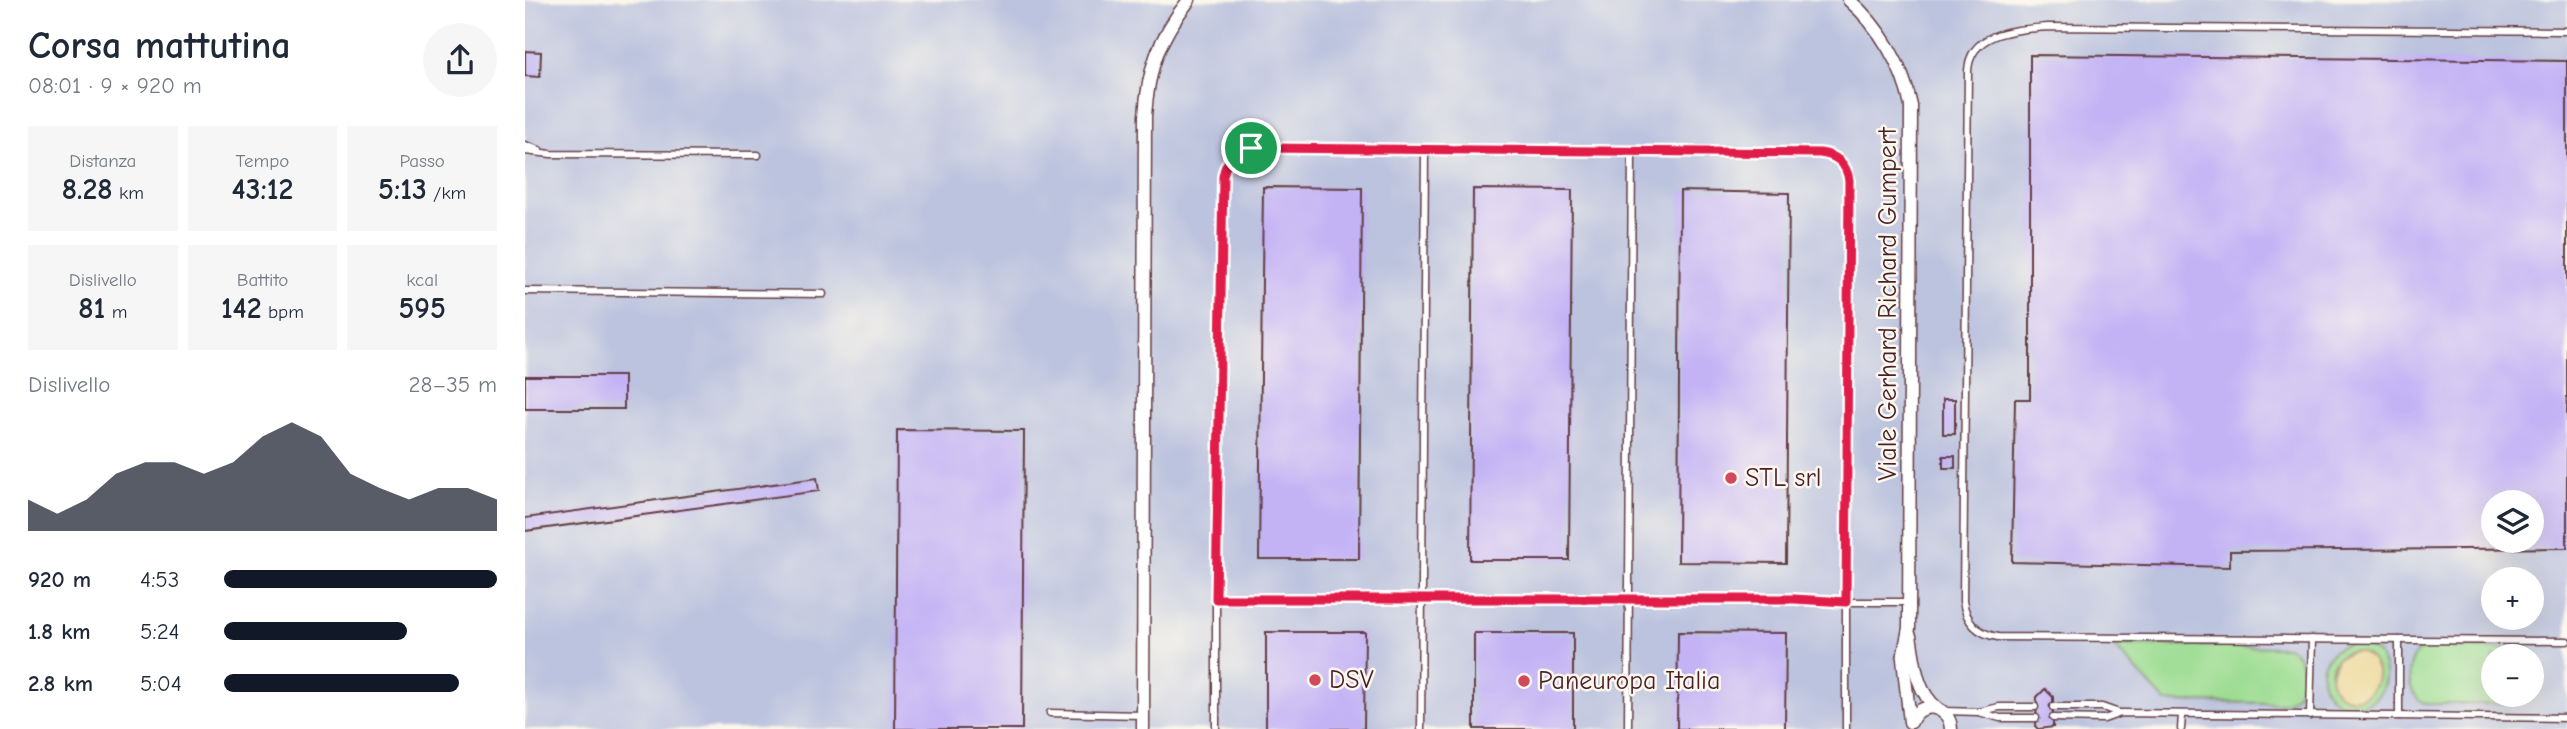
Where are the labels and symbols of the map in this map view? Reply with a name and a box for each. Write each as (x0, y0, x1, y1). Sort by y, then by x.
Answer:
pin (1221, 118, 1281, 178)
street label: Viale Gerhard Richard Gumpert (1873, 126, 1903, 481)
place label: STL srl (1745, 463, 1821, 493)
marker: STL srl (1723, 470, 1739, 486)
place label: DSV (1329, 665, 1374, 695)
place label: Paneuropa Italia (1538, 666, 1720, 696)
marker: DSV (1307, 672, 1323, 688)
marker: Paneuropa Italia (1516, 673, 1532, 689)

